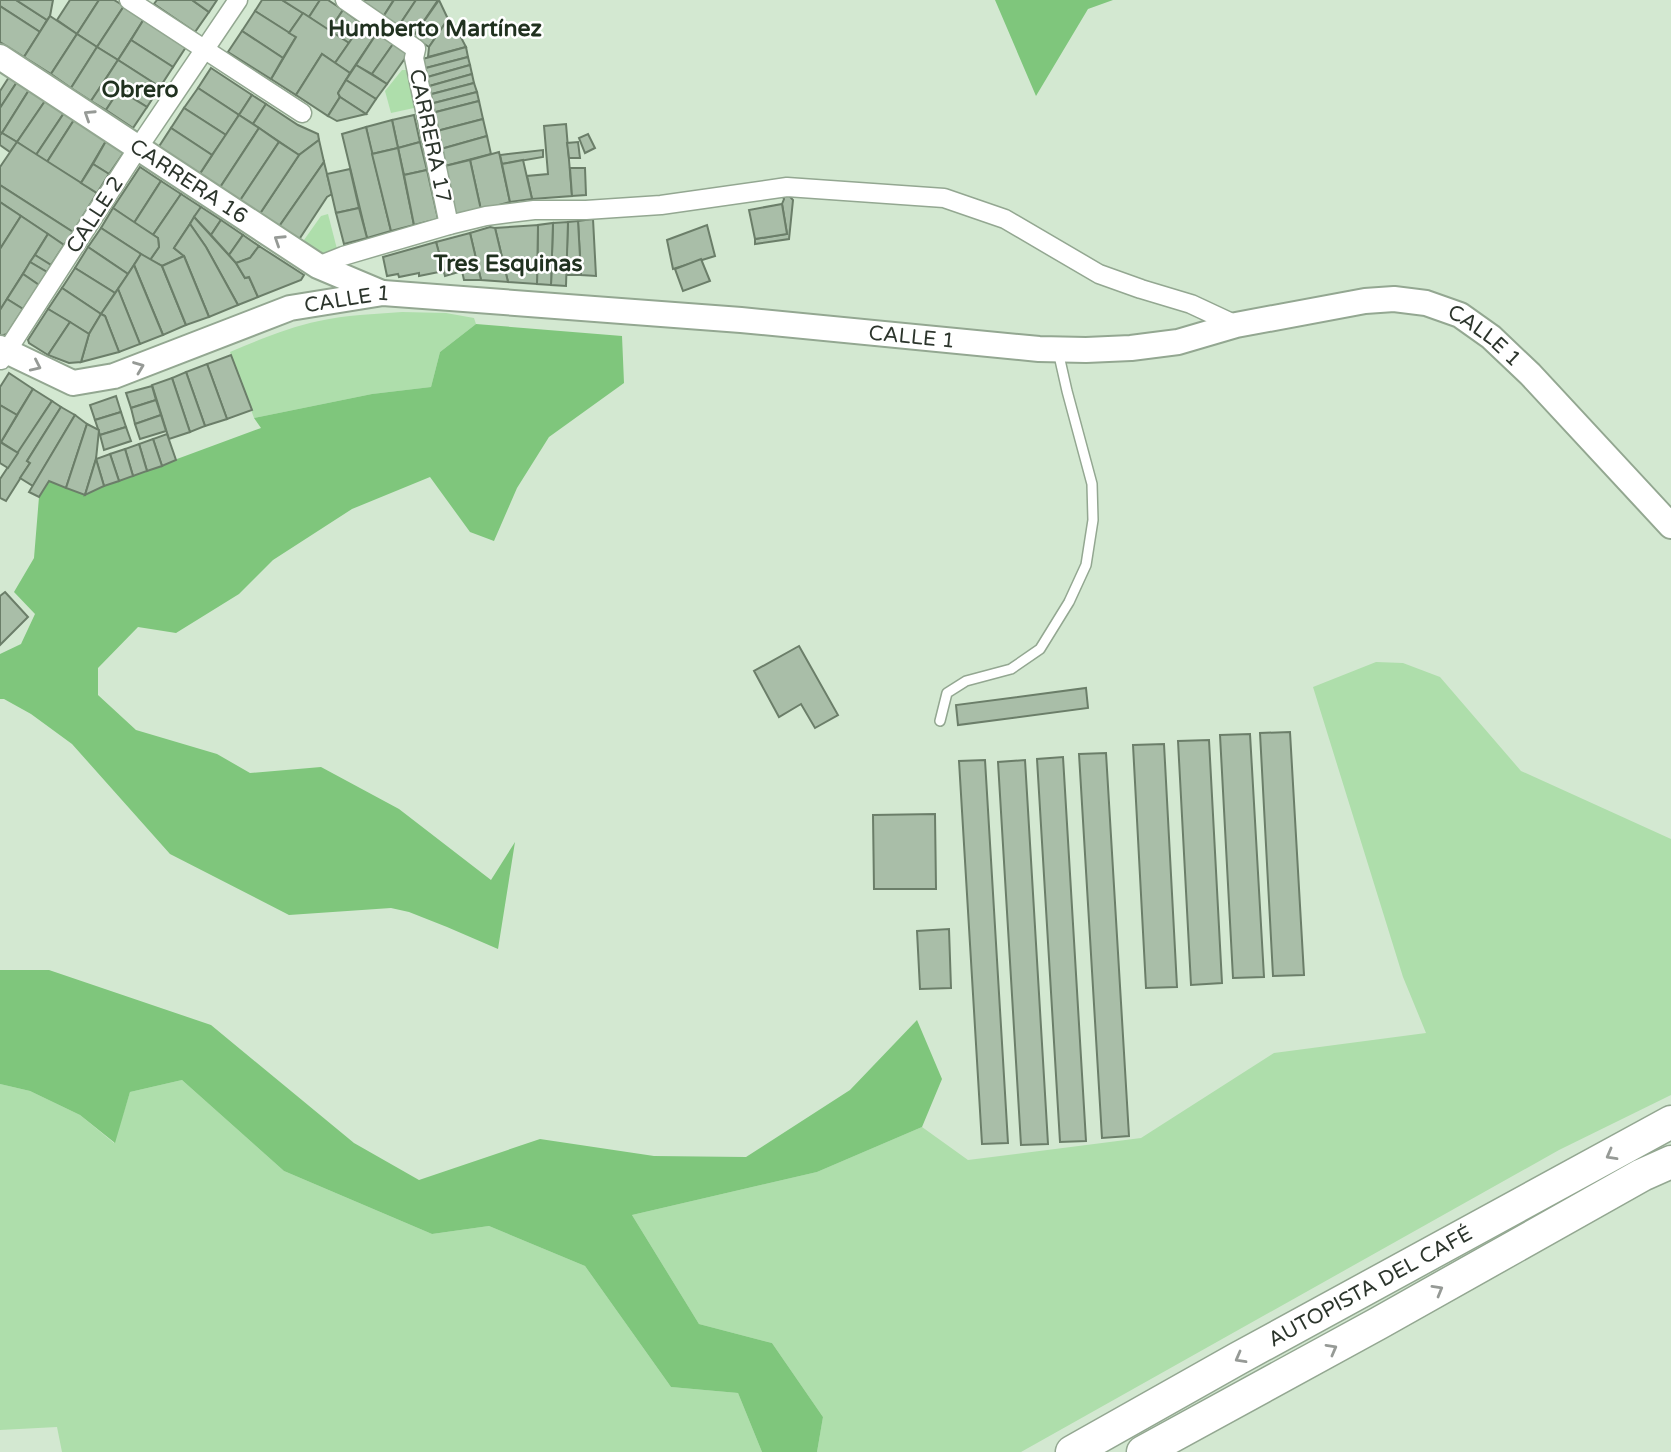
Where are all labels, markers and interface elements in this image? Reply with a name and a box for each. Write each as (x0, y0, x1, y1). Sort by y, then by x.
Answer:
district label: Humberto Martínez (328, 15, 542, 43)
street label: CARRERA 17 (404, 67, 456, 205)
district label: Obrero (102, 76, 178, 104)
one-way arrow (83, 111, 96, 124)
street label: CARRERA 16 (125, 133, 253, 229)
street label: CALLE 2 (61, 172, 129, 258)
one-way arrow (273, 235, 286, 248)
district label: Tres Esquinas (433, 250, 582, 278)
street label: CALLE 1 (302, 280, 391, 318)
street label: CALLE 1 (1445, 299, 1526, 372)
street label: CALLE 1 (867, 320, 956, 353)
one-way arrow (29, 358, 42, 372)
one-way arrow (133, 361, 145, 375)
one-way arrow (1606, 1147, 1618, 1160)
street label: AUTOPISTA DEL CAFÉ (1264, 1221, 1476, 1352)
one-way arrow (1431, 1285, 1444, 1298)
one-way arrow (1325, 1344, 1337, 1357)
one-way arrow (1234, 1350, 1247, 1363)

